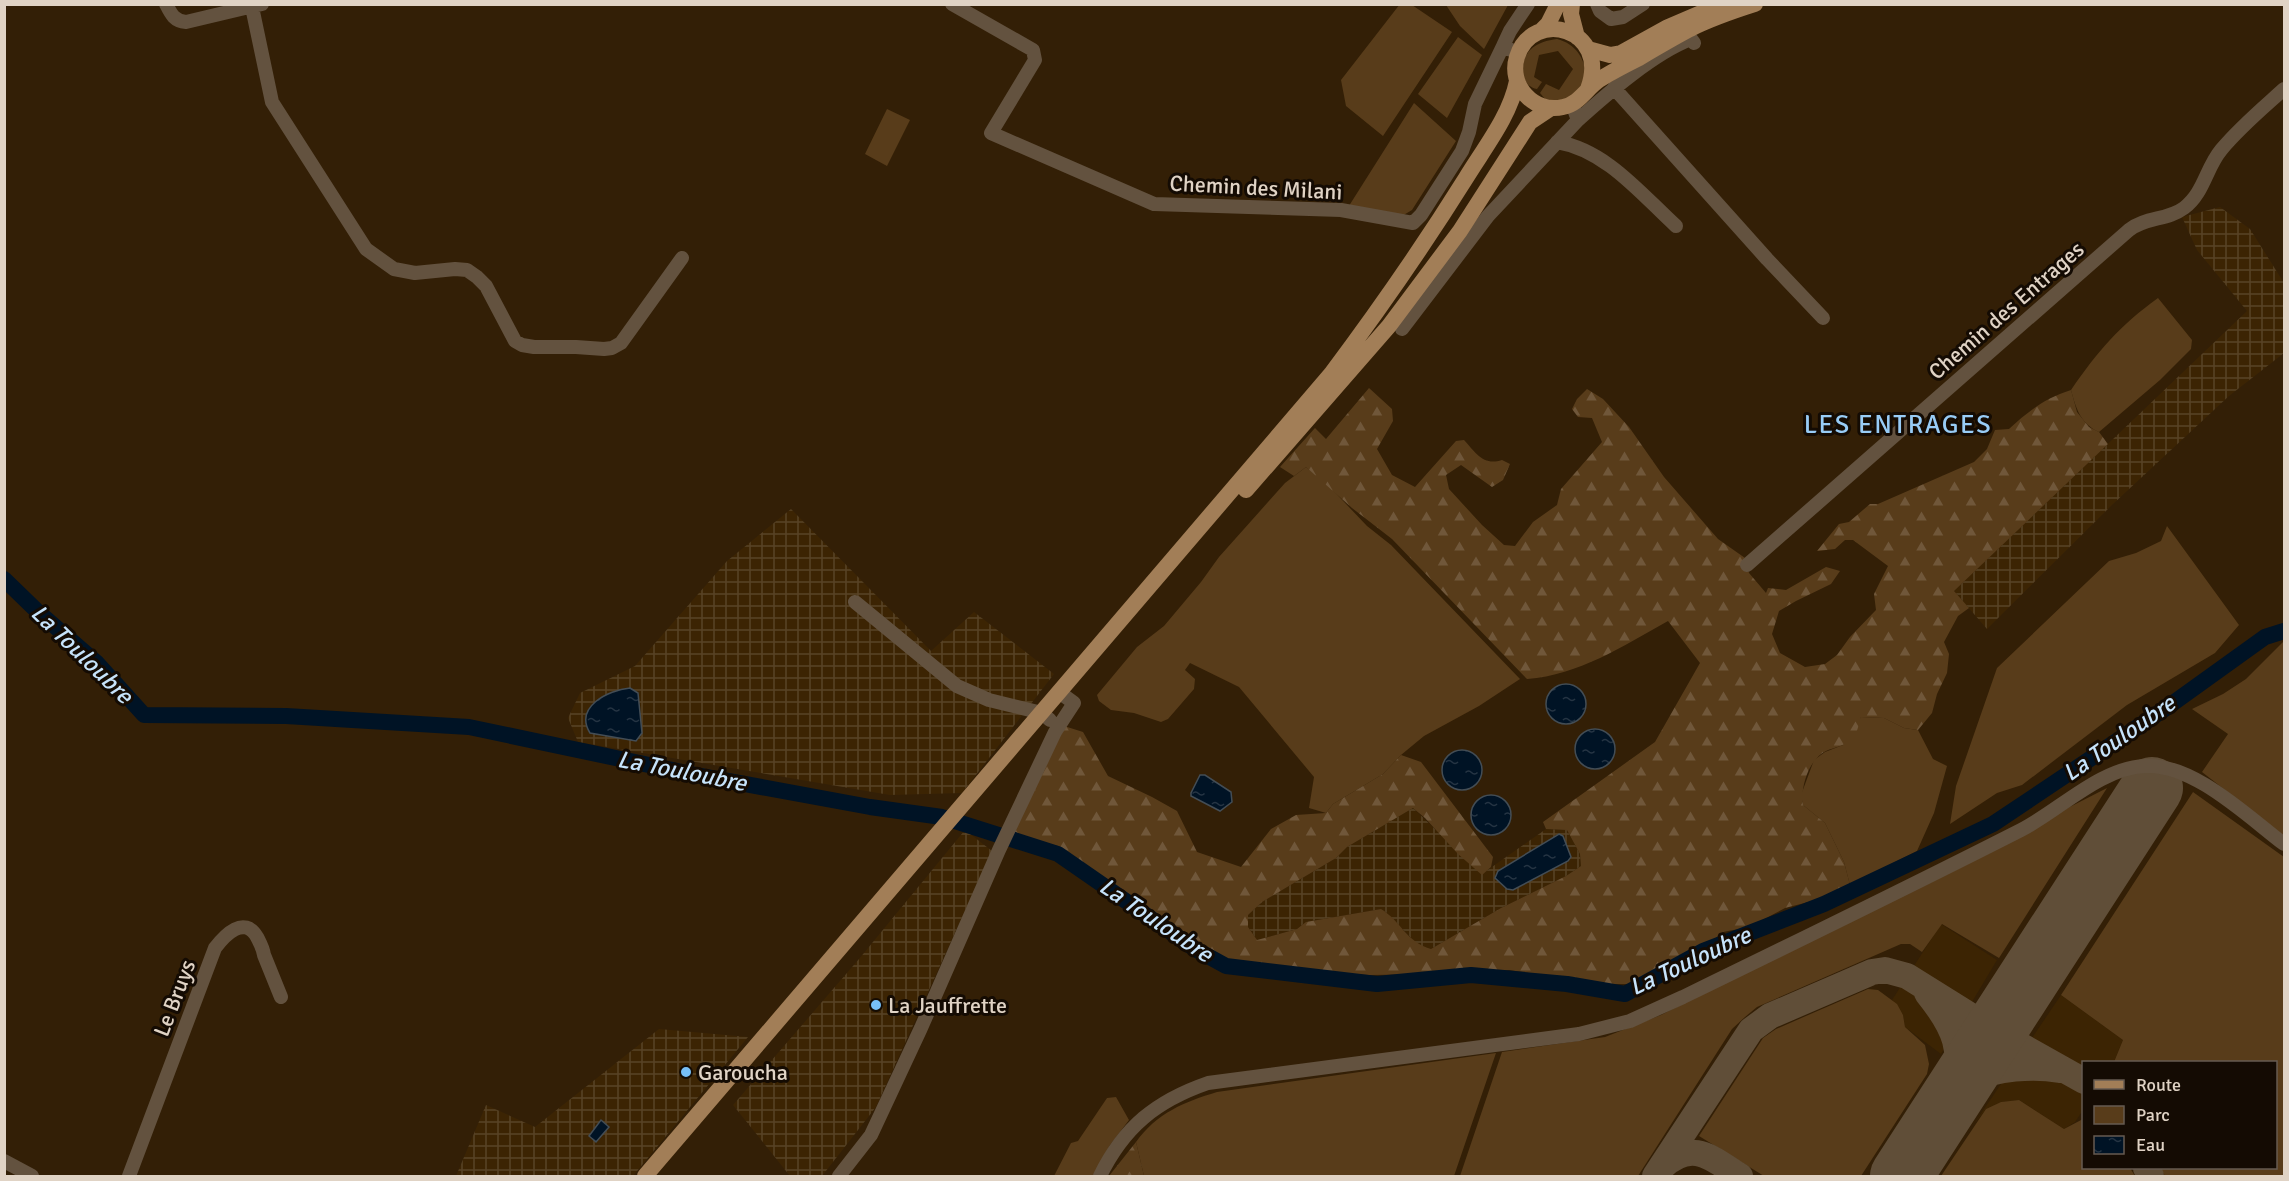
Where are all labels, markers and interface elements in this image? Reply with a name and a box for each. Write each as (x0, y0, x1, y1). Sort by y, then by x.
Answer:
street label: Chemin des Milani (1169, 169, 1343, 206)
street label: Chemin des Entrages (1923, 236, 2090, 385)
district label: LES ENTRAGES (1804, 409, 1992, 441)
water label: La Touloubre (25, 598, 140, 711)
water label: La Touloubre (2057, 688, 2182, 788)
water label: La Touloubre (615, 744, 750, 798)
water label: La Touloubre (1093, 871, 1219, 970)
water label: La Touloubre (1624, 919, 1756, 1002)
street label: Le Bruys (148, 956, 201, 1040)
place label: La Jauffrette (888, 992, 1007, 1019)
marker: La Jauffrette (869, 998, 883, 1012)
place label: Garoucha (698, 1059, 788, 1086)
legend (2082, 1061, 2277, 1169)
marker: Garoucha (679, 1065, 693, 1079)
text: Route (2136, 1074, 2181, 1096)
text: Parc (2136, 1104, 2170, 1126)
text: Eau (2136, 1134, 2165, 1156)

